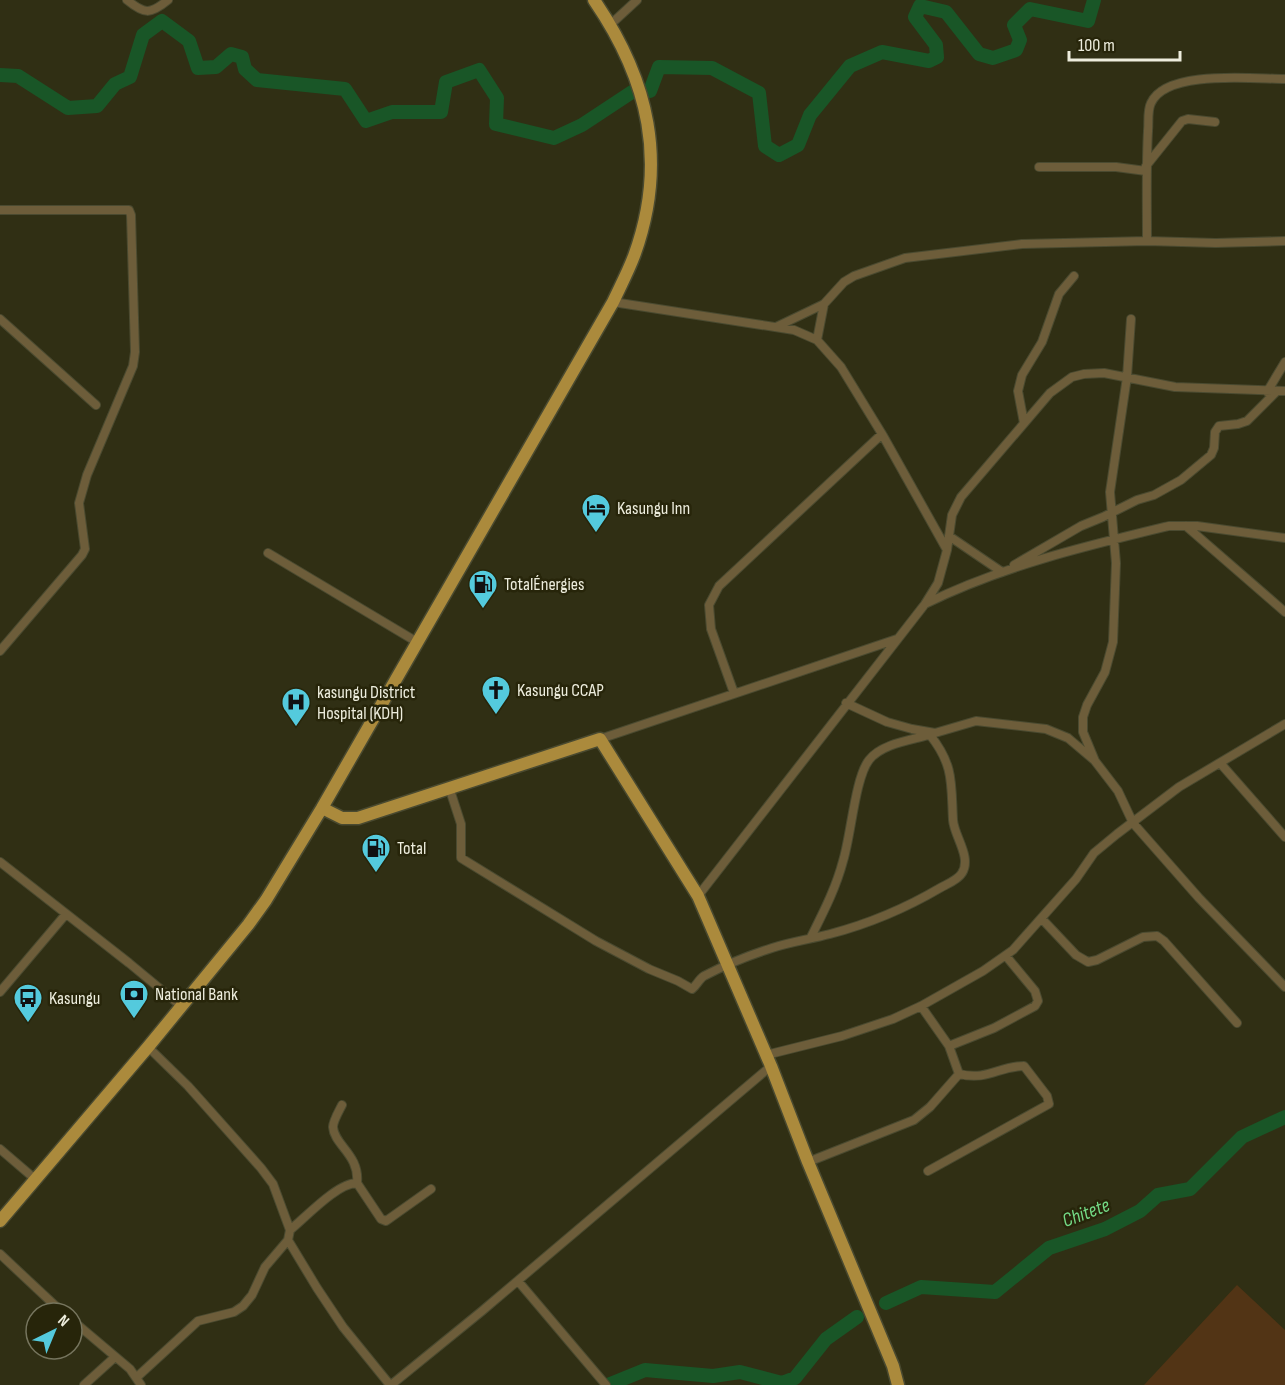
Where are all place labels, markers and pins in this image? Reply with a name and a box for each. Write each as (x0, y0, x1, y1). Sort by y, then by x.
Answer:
hotel icon: Kasungu Inn (580, 492, 612, 534)
place label: Kasungu Inn (617, 498, 690, 519)
fuel station icon: TotalÉnergies (467, 568, 499, 610)
place label: TotalÉnergies (504, 574, 585, 595)
church icon: Kasungu CCAP (480, 674, 512, 716)
place label: Kasungu CCAP (517, 680, 604, 701)
place label: kasungu District Hospital (KDH) (317, 682, 416, 724)
hospital icon: kasungu District Hospital (KDH) (280, 686, 312, 728)
fuel station icon: Total (360, 832, 392, 874)
place label: Total (397, 838, 426, 859)
bank icon: National Bank (118, 978, 150, 1020)
bus stop icon: Kasungu (12, 982, 44, 1024)
place label: National Bank (155, 984, 238, 1005)
place label: Kasungu (49, 988, 100, 1009)

